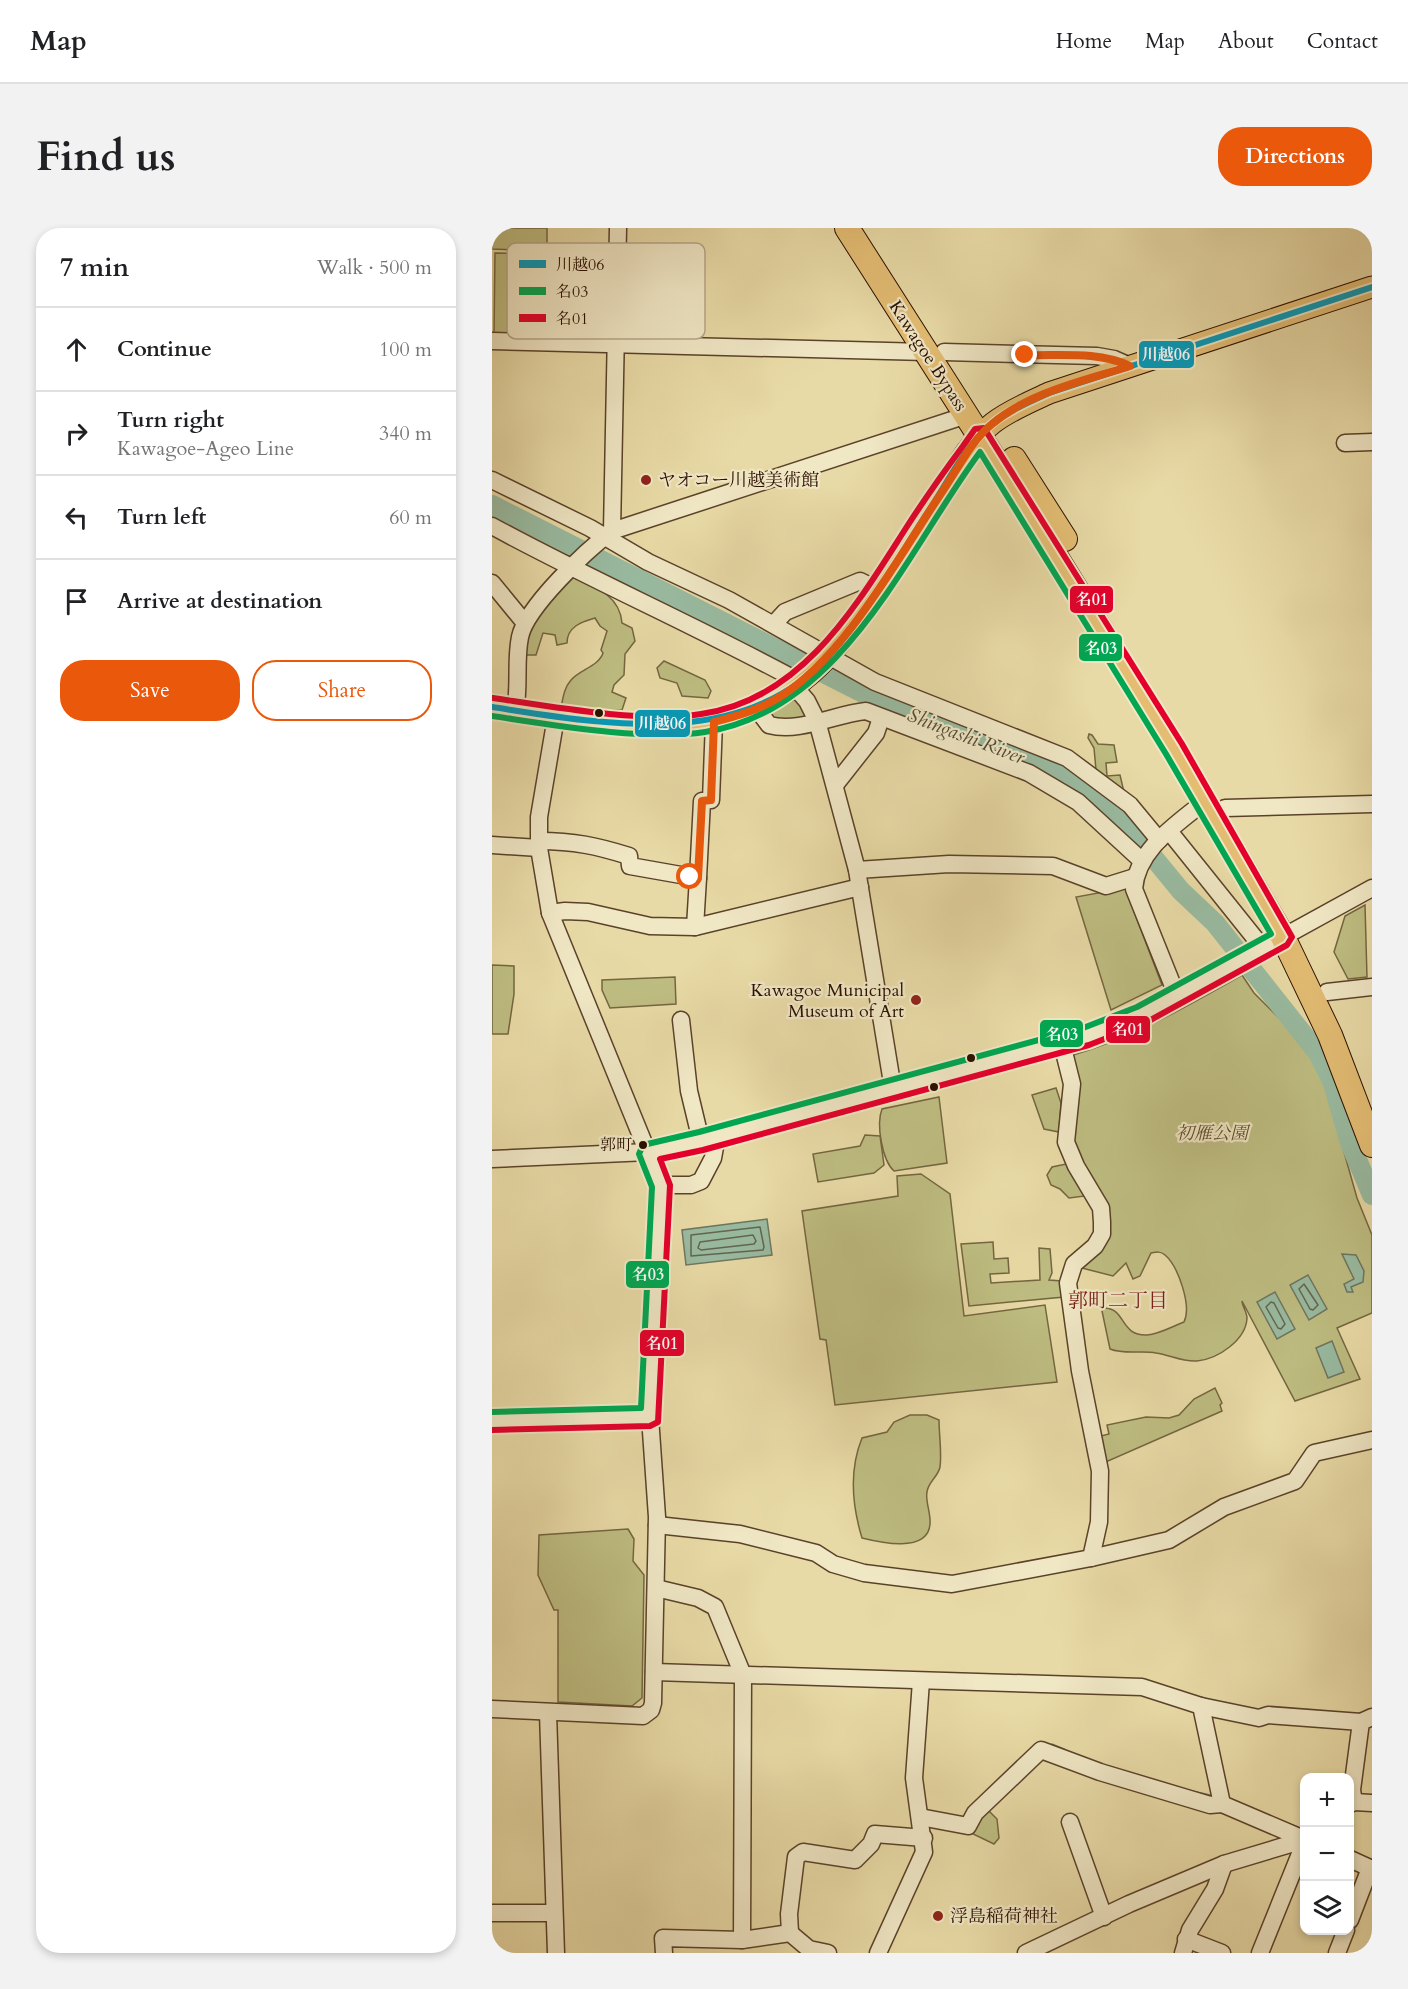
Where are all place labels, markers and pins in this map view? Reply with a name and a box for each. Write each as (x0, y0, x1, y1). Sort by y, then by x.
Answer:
place label: ヤオコー川越美術館 (658, 468, 819, 493)
marker: ヤオコー川越美術館 (639, 473, 653, 487)
unlabelled marker (593, 707, 605, 719)
place label: Kawagoe Municipal Museum of Art (750, 978, 904, 1024)
marker: Kawagoe Municipal Museum of Art (909, 993, 923, 1007)
unlabelled marker (965, 1052, 977, 1064)
unlabelled marker (928, 1081, 940, 1093)
place label: 郭町 (600, 1134, 632, 1156)
marker: 郭町 (637, 1139, 649, 1151)
place label: 浮島稲荷神社 (950, 1904, 1058, 1929)
marker: 浮島稲荷神社 (931, 1909, 945, 1923)

